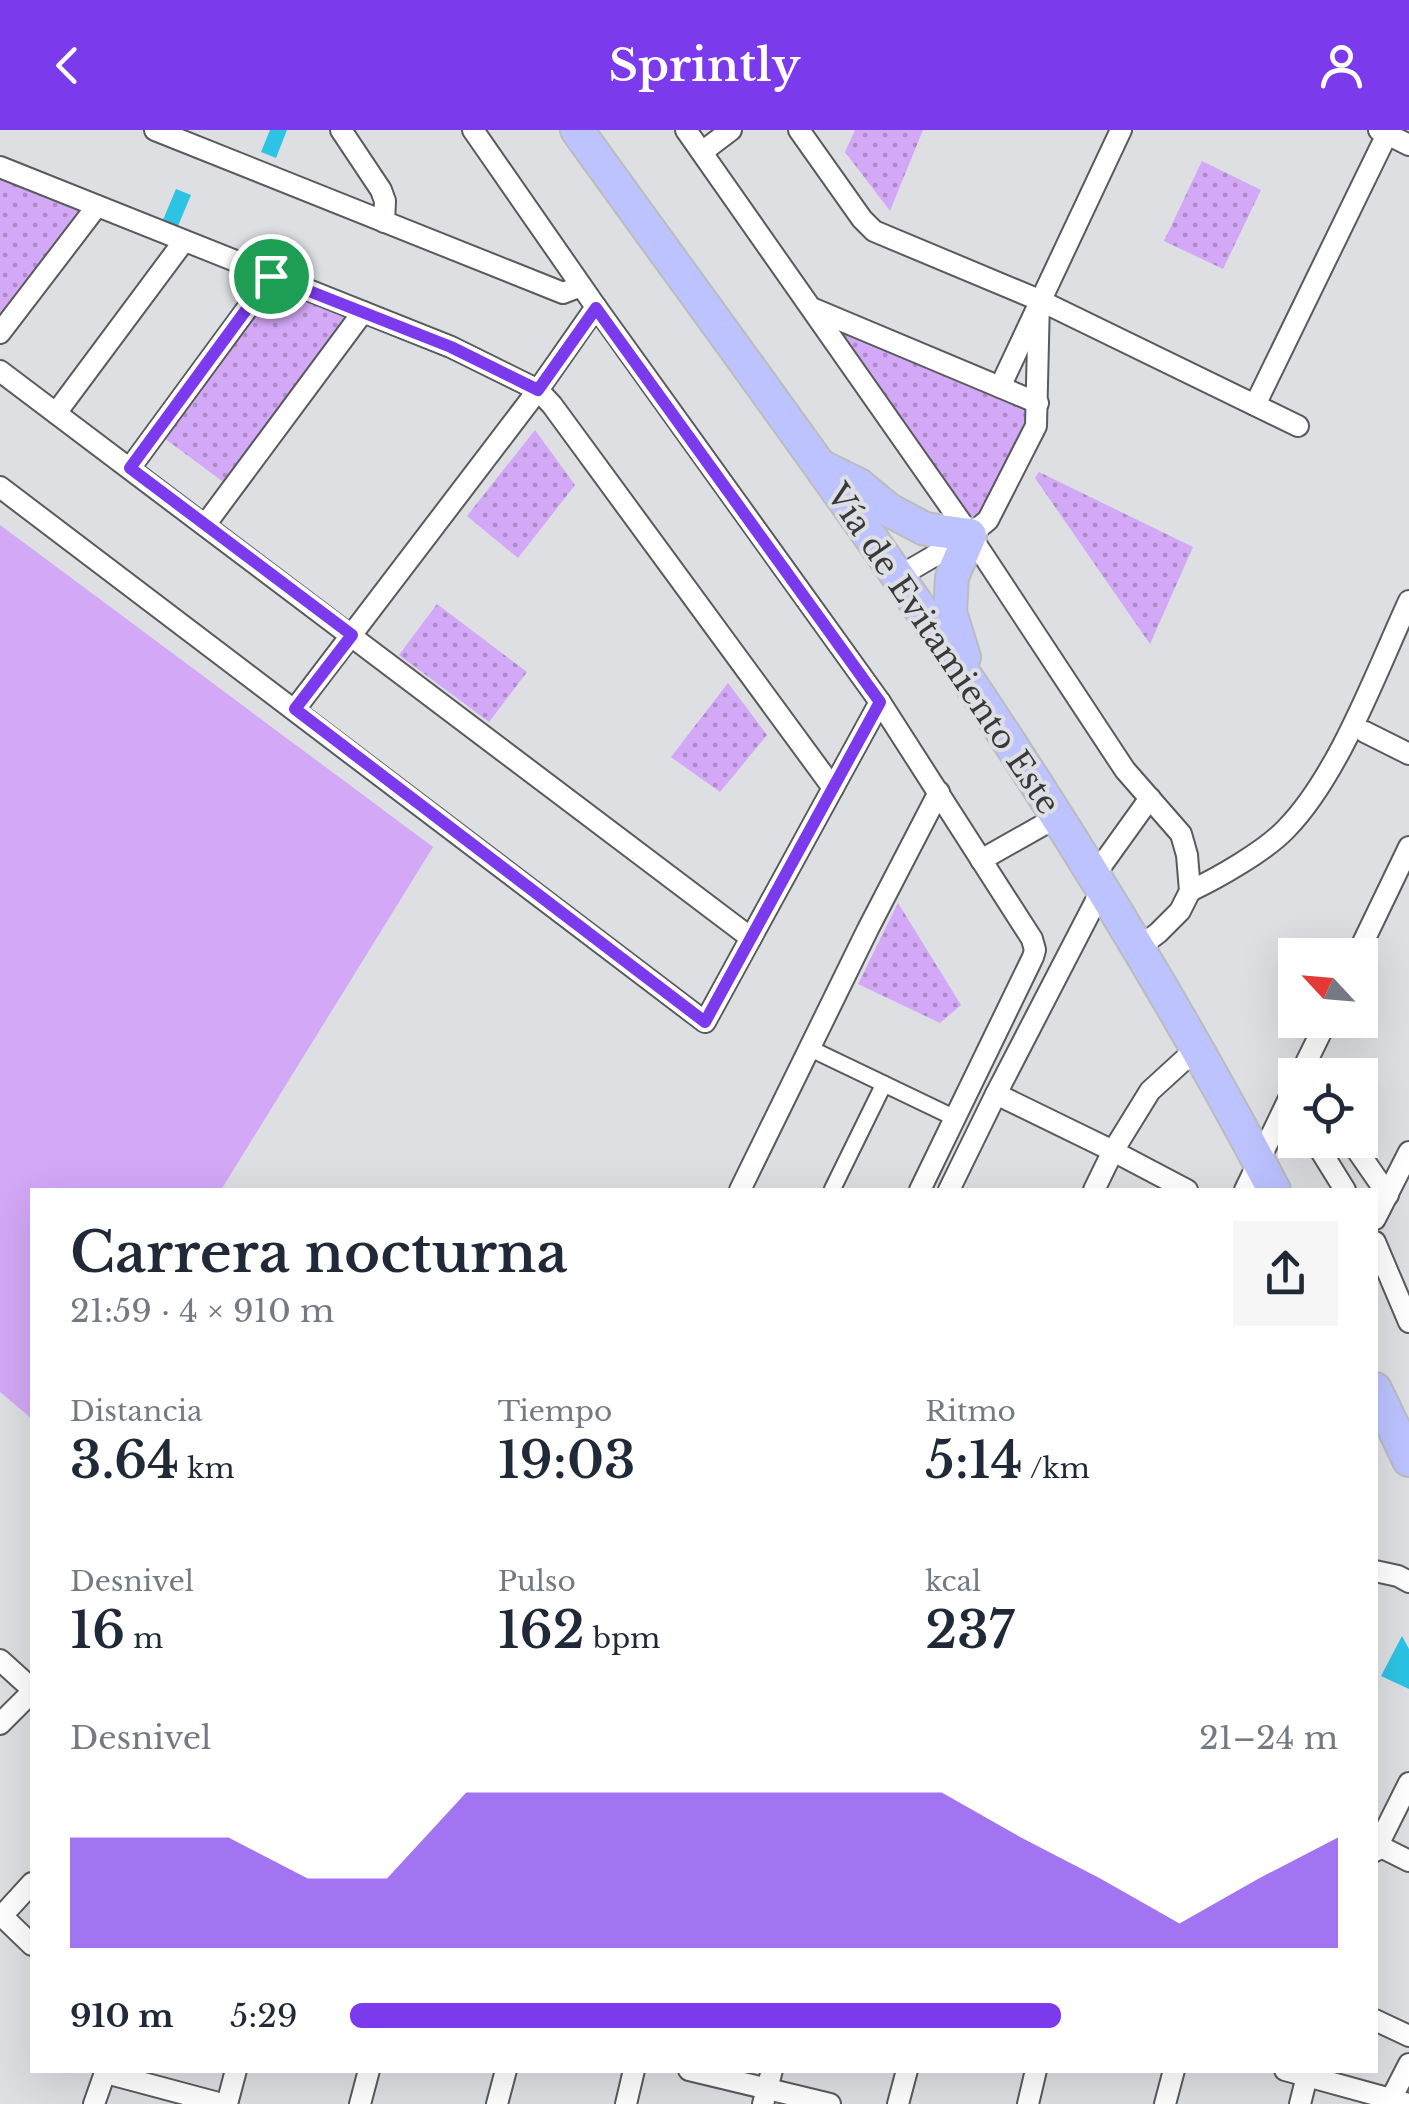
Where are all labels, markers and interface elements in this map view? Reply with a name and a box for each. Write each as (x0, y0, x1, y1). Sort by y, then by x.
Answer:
text: Sprintly (609, 37, 800, 93)
icon: back (40, 38, 95, 93)
icon: person (1314, 38, 1369, 93)
pin (229, 234, 314, 319)
icon: arrive (244, 249, 299, 304)
street label: Vía de Evitamiento Este (817, 475, 1069, 822)
north arrow (1278, 938, 1378, 1038)
map controls (1278, 938, 1378, 1158)
button: locate (1278, 1058, 1378, 1158)
text: Carrera nocturna (70, 1219, 568, 1287)
button: share (1233, 1221, 1338, 1326)
text: 21:59 · 4 × 910 m (70, 1291, 334, 1331)
text: Distancia (70, 1394, 202, 1429)
text: Tiempo (498, 1394, 612, 1429)
text: Ritmo (925, 1394, 1016, 1429)
text: 3.64 (70, 1429, 179, 1492)
text: 19:03 (498, 1429, 636, 1492)
text: 5:14 (925, 1429, 1023, 1492)
text: km (179, 1451, 234, 1486)
text: /km (1023, 1451, 1090, 1486)
text: Desnivel (70, 1564, 194, 1599)
text: Pulso (498, 1564, 576, 1599)
text: kcal (925, 1564, 981, 1599)
text: 16 (70, 1599, 125, 1662)
text: 162 (498, 1599, 585, 1662)
text: 237 (925, 1599, 1014, 1662)
text: m (125, 1621, 163, 1656)
text: bpm (585, 1621, 660, 1656)
text: Desnivel (70, 1718, 212, 1758)
text: 21–24 m (1199, 1718, 1338, 1758)
text: 910 m (70, 1996, 174, 2036)
text: 5:29 (230, 1996, 298, 2036)

